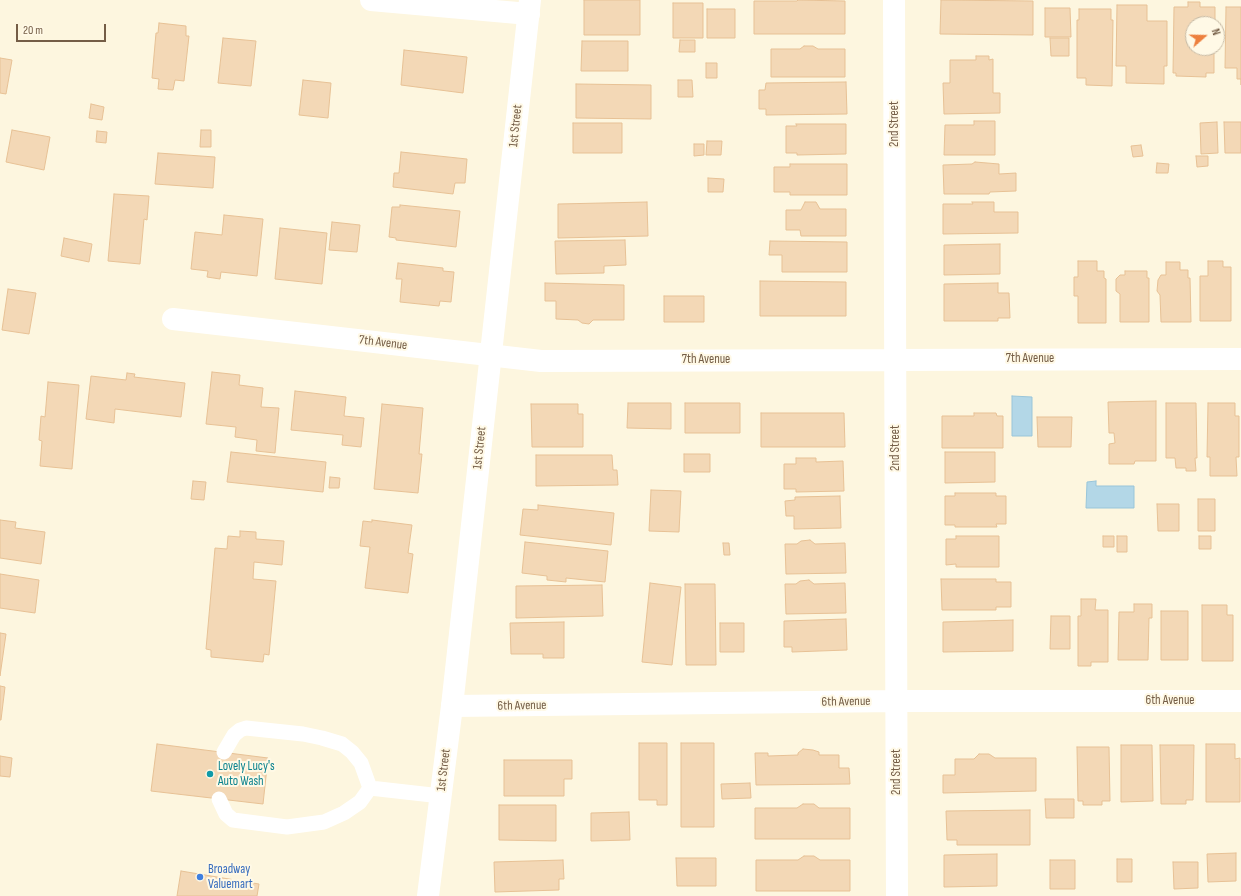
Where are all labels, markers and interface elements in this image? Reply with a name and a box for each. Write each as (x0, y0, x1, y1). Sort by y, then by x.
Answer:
scale bar (18, 16, 108, 42)
north arrow (1185, 16, 1225, 56)
text: 20 m (23, 23, 43, 38)
text: N (1209, 27, 1223, 37)
street label: 2nd Street (887, 101, 903, 147)
street label: 1st Street (506, 104, 526, 148)
street label: 7th Avenue (358, 332, 408, 354)
street label: 7th Avenue (1006, 351, 1054, 367)
street label: 7th Avenue (682, 352, 730, 368)
street label: 2nd Street (888, 425, 904, 471)
street label: 1st Street (470, 426, 490, 470)
street label: 6th Avenue (1145, 693, 1195, 709)
street label: 6th Avenue (821, 694, 871, 710)
street label: 6th Avenue (497, 698, 547, 714)
street label: 1st Street (434, 748, 454, 792)
street label: 2nd Street (889, 749, 905, 795)
place label: Lovely Lucy's Auto Wash (218, 759, 275, 790)
marker: Lovely Lucy's Auto Wash (205, 769, 215, 779)
place label: Broadway Valuemart (208, 862, 253, 893)
marker: Broadway Valuemart (195, 872, 205, 882)

